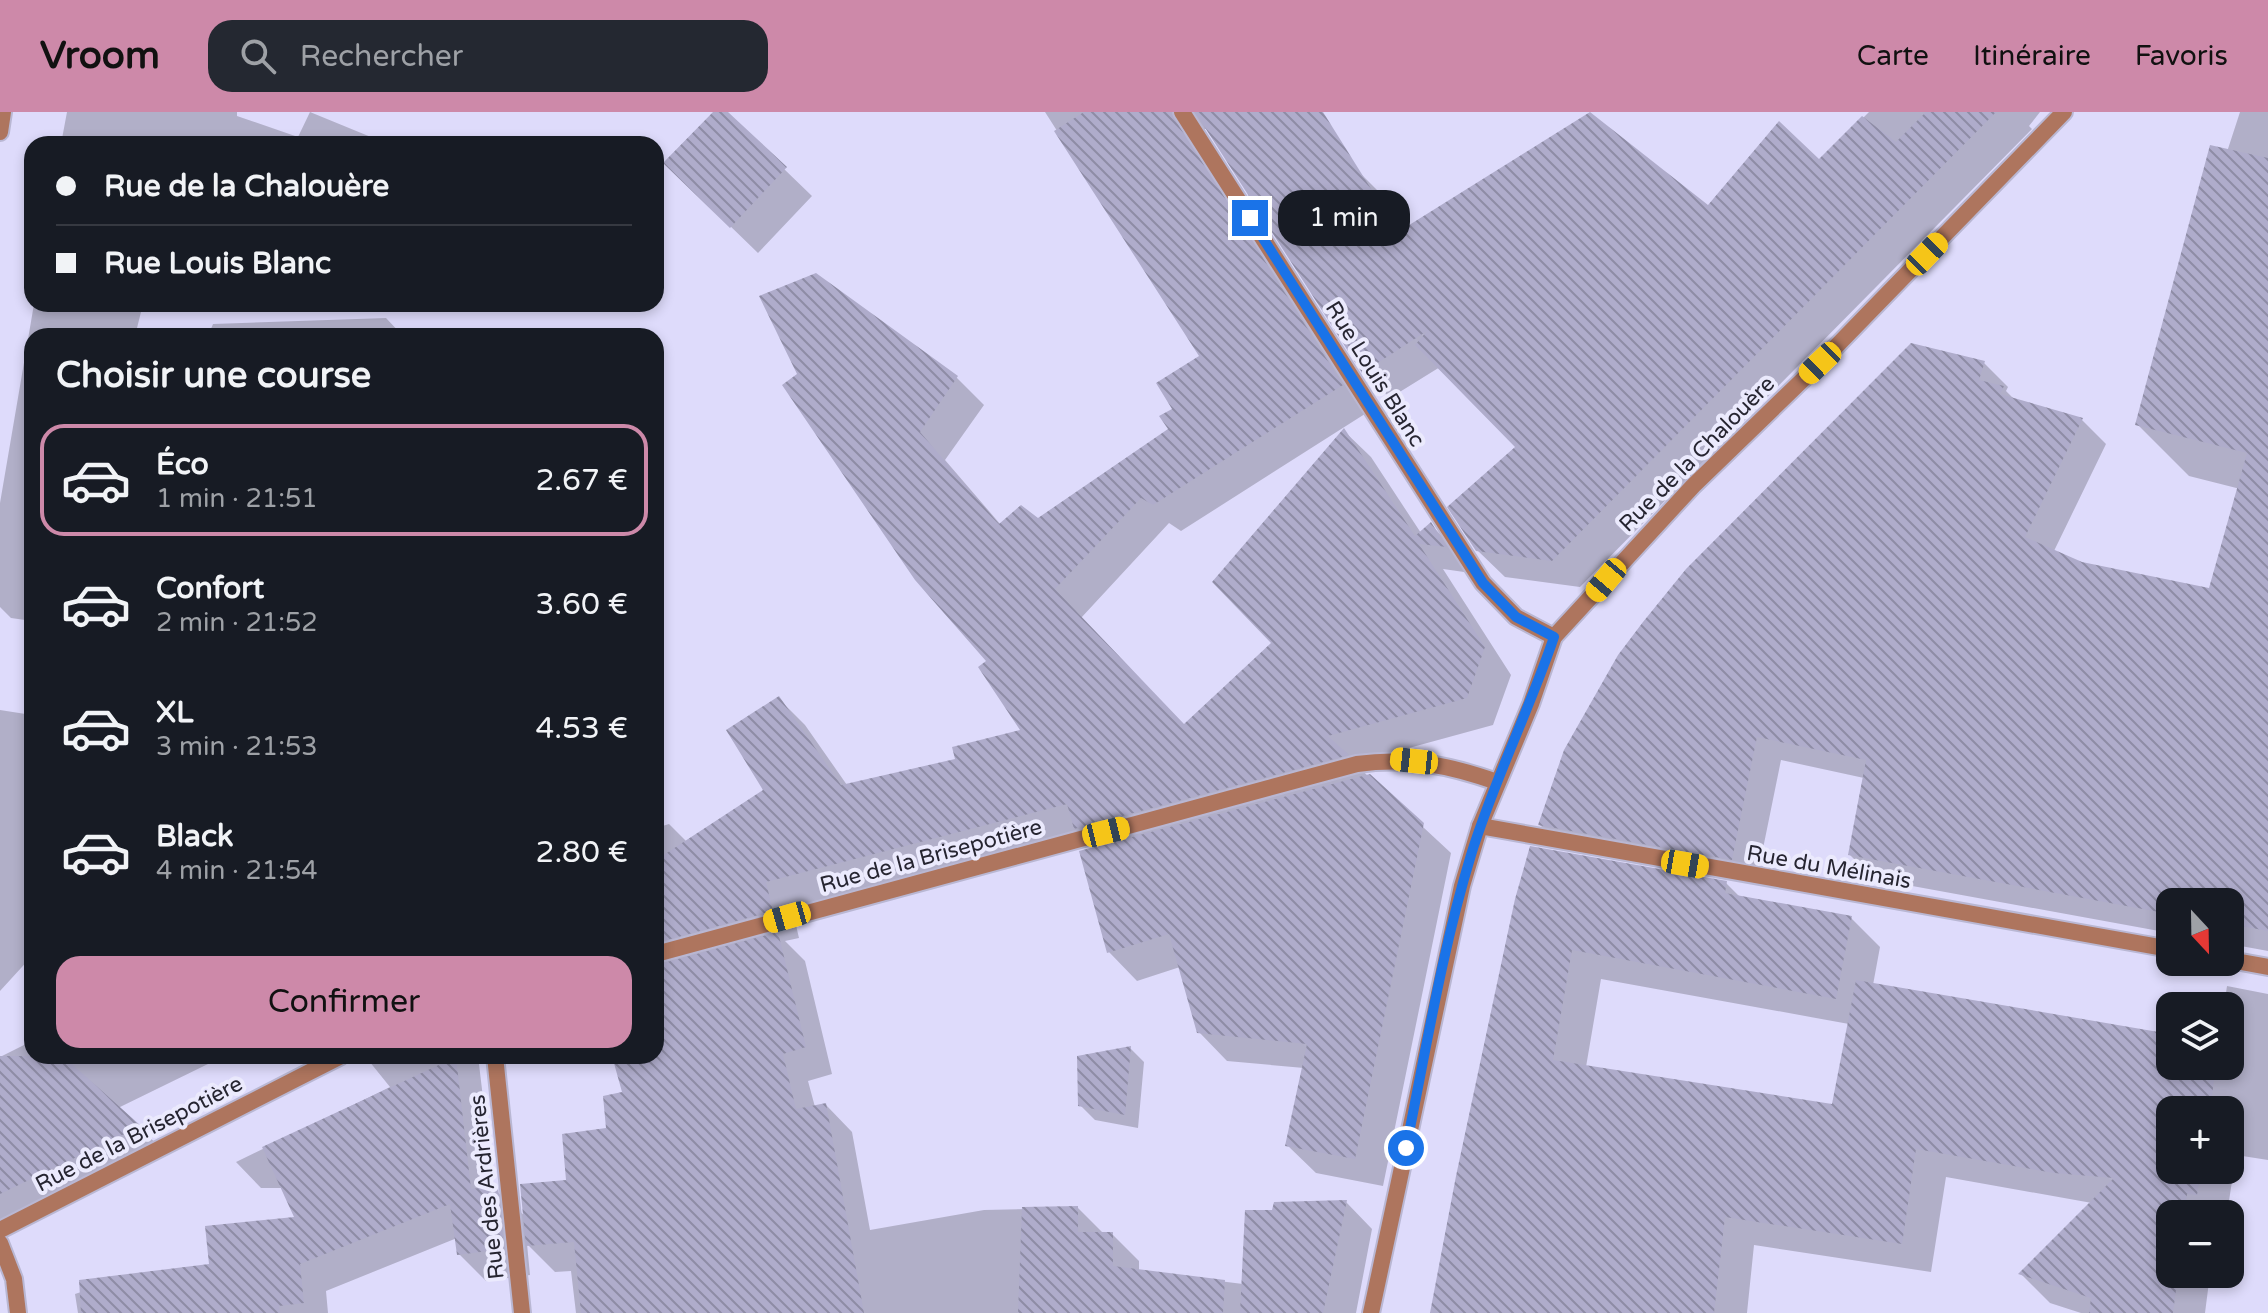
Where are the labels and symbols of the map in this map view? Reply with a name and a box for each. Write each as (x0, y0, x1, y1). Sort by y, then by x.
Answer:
callout: 1 min (1278, 190, 1410, 246)
route end (1232, 200, 1268, 236)
car (1902, 228, 1952, 280)
street label: Rue Louis Blanc (1320, 297, 1430, 451)
car (1794, 338, 1846, 388)
street label: Rue de la Chalouère (1614, 371, 1780, 537)
car (1581, 554, 1631, 606)
car (1389, 747, 1439, 775)
street label: Rue de la Brisepotière (817, 814, 1045, 898)
car (1080, 815, 1132, 849)
street label: Rue du Mélinais (1745, 840, 1913, 894)
car (1659, 848, 1711, 880)
north arrow (2156, 888, 2244, 976)
car (761, 899, 813, 935)
street label: Rue de la Brisepotière (31, 1070, 247, 1198)
street label: Rue des Ardrières (464, 1093, 510, 1281)
route start (1388, 1130, 1424, 1166)

